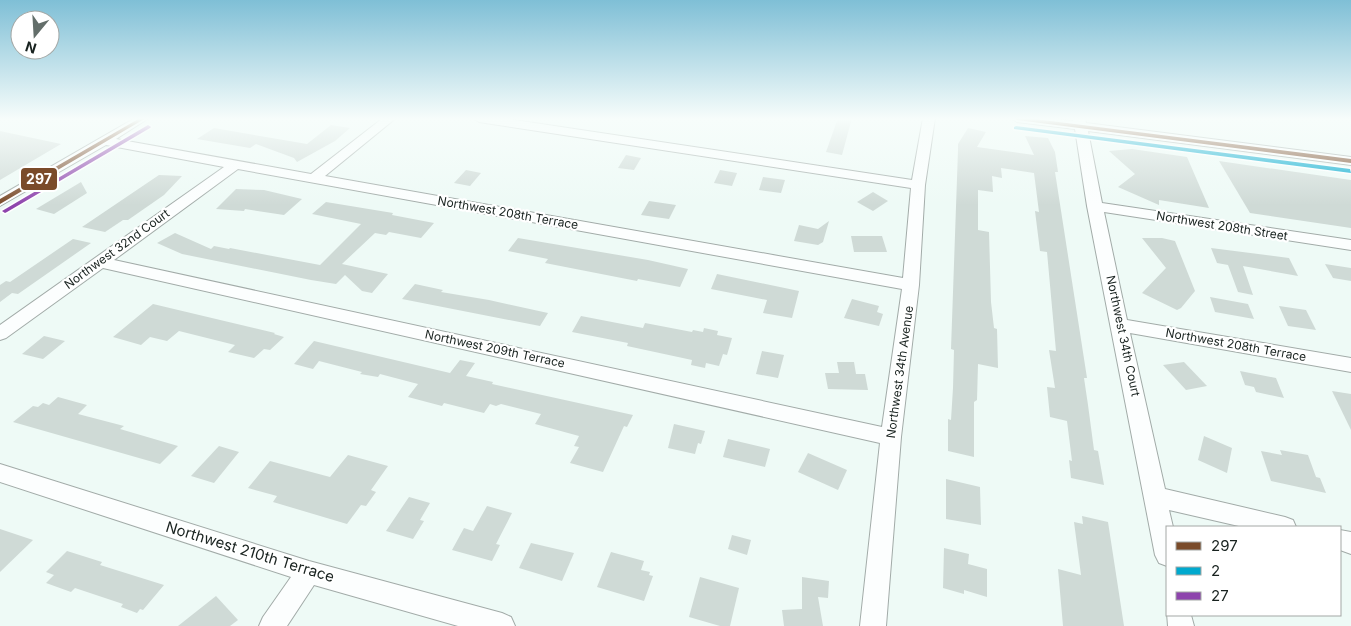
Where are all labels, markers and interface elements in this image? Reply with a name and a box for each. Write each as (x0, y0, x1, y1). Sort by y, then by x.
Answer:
north arrow (10, 10, 60, 60)
text: N (23, 38, 39, 58)
line badge: 297 (20, 167, 58, 191)
text: 297 (26, 170, 52, 187)
street label: Northwest 208th Terrace (437, 193, 580, 232)
street label: Northwest 32nd Court (61, 205, 172, 292)
street label: Northwest 208th Street (1155, 208, 1289, 243)
street label: Northwest 34th Court (1103, 274, 1144, 398)
street label: Northwest 34th Avenue (883, 305, 916, 439)
street label: Northwest 208th Terrace (1165, 325, 1308, 364)
street label: Northwest 209th Terrace (424, 326, 566, 371)
street label: Northwest 210th Terrace (164, 517, 337, 586)
legend (1166, 526, 1341, 616)
text: 297 (1211, 536, 1238, 555)
text: 2 (1211, 561, 1220, 580)
text: 27 (1211, 586, 1229, 605)

